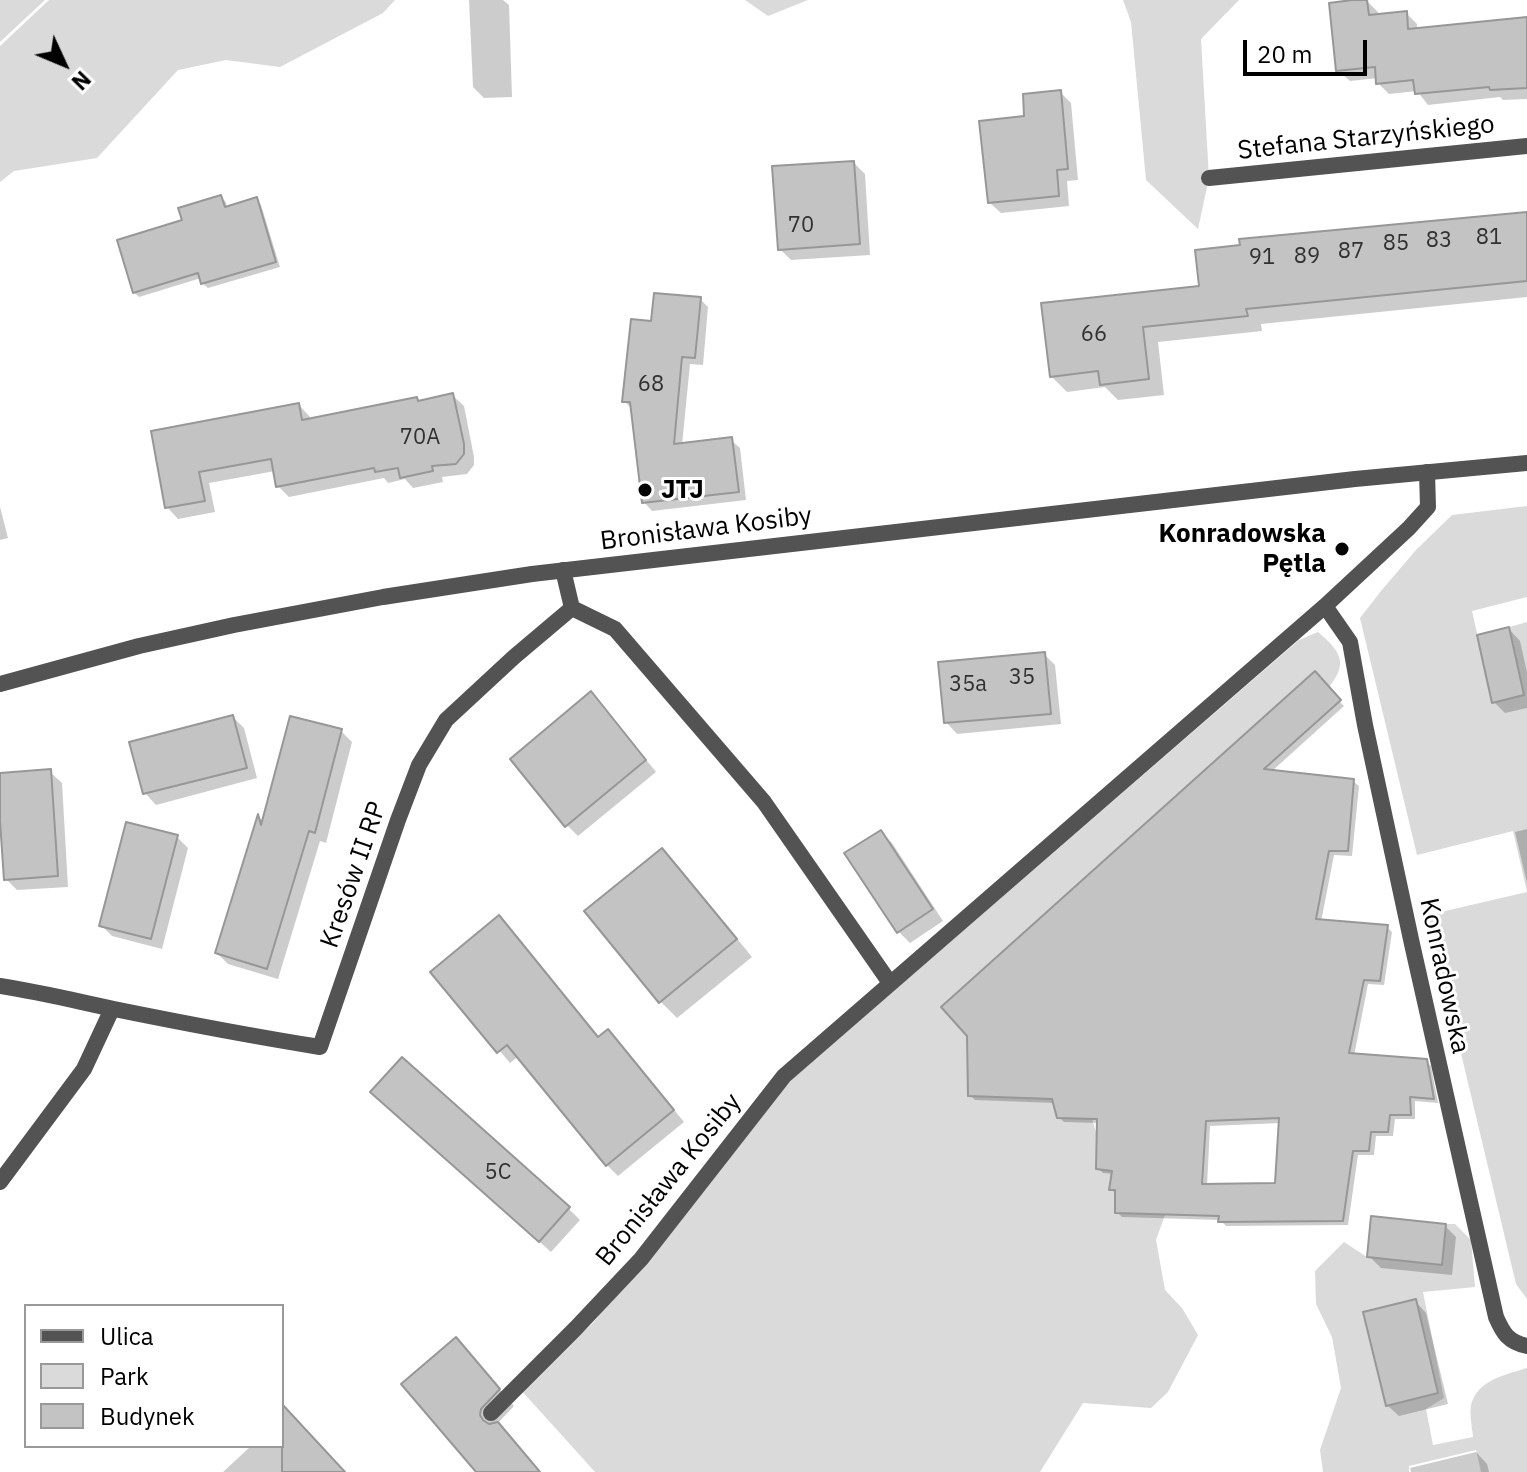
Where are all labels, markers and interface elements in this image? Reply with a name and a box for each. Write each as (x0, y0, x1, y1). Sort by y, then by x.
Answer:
north arrow (24, 24, 104, 104)
scale bar (1247, 24, 1371, 74)
text: 20 m (1257, 38, 1312, 70)
text: N (66, 65, 98, 97)
street label: Stefana Starzyńskiego (1236, 109, 1496, 167)
house number: 70 (788, 213, 814, 239)
house number: 81 (1476, 225, 1502, 251)
house number: 83 (1426, 228, 1452, 254)
house number: 85 (1383, 231, 1409, 257)
house number: 87 (1338, 239, 1364, 265)
house number: 89 (1294, 244, 1320, 270)
house number: 91 (1249, 245, 1275, 271)
house number: 66 (1081, 322, 1107, 348)
house number: 68 (638, 372, 664, 398)
house number: 70A (400, 425, 440, 451)
place label: JTJ (661, 474, 704, 506)
marker: JTJ (636, 481, 654, 499)
street label: Bronisława Kosiby (598, 501, 814, 557)
place label: Konradowska Pętla (1159, 518, 1326, 580)
marker: Konradowska Pętla (1333, 540, 1351, 558)
house number: 35 (1009, 665, 1035, 691)
house number: 35a (949, 672, 987, 698)
street label: Kresów II RP (314, 798, 394, 952)
street label: Konradowska (1412, 895, 1476, 1057)
street label: Bronisława Kosiby (590, 1087, 748, 1273)
house number: 5C (485, 1160, 511, 1186)
legend (24, 1304, 284, 1448)
text: Ulica (100, 1320, 154, 1352)
text: Park (100, 1360, 149, 1392)
text: Budynek (100, 1400, 195, 1432)

